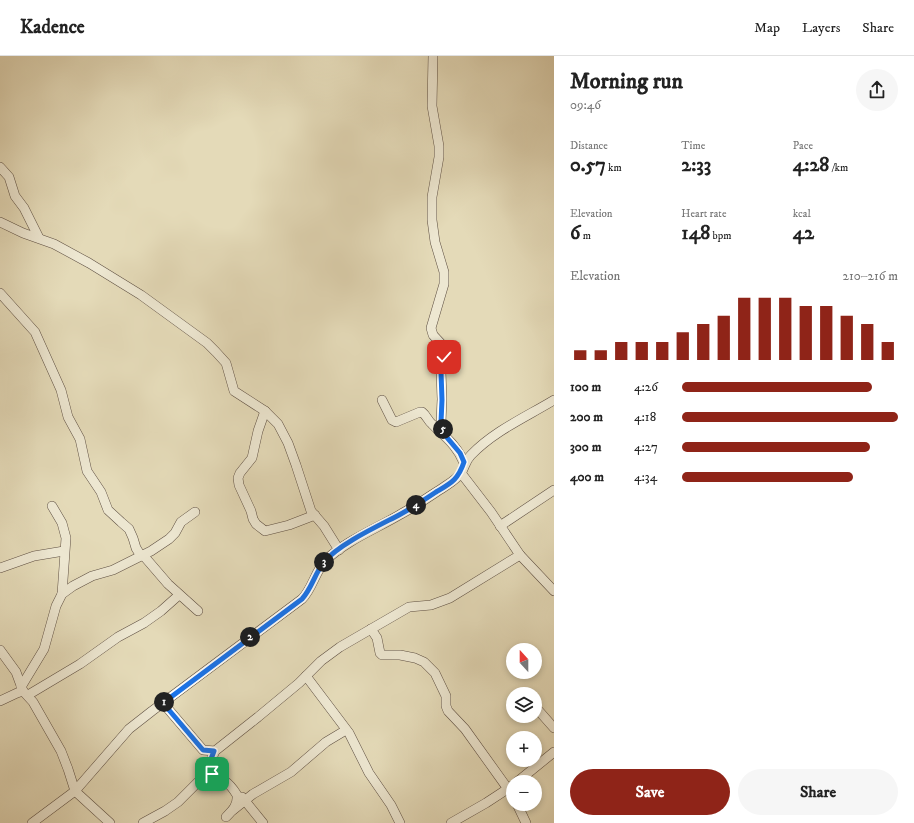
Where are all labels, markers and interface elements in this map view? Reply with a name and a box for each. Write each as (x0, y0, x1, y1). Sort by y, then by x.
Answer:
text: Kadence (20, 16, 85, 39)
text: Map (754, 19, 780, 37)
text: Layers (802, 19, 840, 37)
text: Share (862, 19, 894, 37)
text: Morning run (570, 68, 683, 95)
button: share (856, 69, 898, 111)
text: 09:46 (570, 97, 601, 113)
text: Distance (570, 139, 608, 153)
text: Time (681, 139, 705, 153)
text: Pace (793, 139, 813, 153)
text: 0.57 (570, 153, 606, 178)
text: 2:33 (681, 153, 711, 178)
text: 4:28 (793, 153, 829, 178)
text: km (606, 161, 622, 175)
text: /km (829, 161, 848, 175)
text: Elevation (570, 207, 613, 221)
text: Heart rate (681, 207, 726, 221)
text: kcal (793, 207, 811, 221)
text: 6 (570, 221, 580, 246)
text: 148 (681, 221, 710, 246)
text: 42 (793, 221, 814, 246)
text: m (580, 229, 591, 243)
text: bpm (710, 229, 732, 243)
text: Elevation (570, 268, 620, 284)
text: 210–216 m (843, 268, 898, 284)
pin (427, 340, 461, 374)
icon: check (433, 346, 455, 368)
text: 100 m (570, 379, 601, 395)
text: 4:26 (634, 379, 658, 395)
text: 200 m (570, 409, 603, 425)
text: 4:18 (634, 409, 656, 425)
pin: 5 (433, 419, 453, 439)
text: 5 (440, 422, 446, 436)
text: 300 m (570, 439, 601, 455)
text: 4:27 (634, 439, 658, 455)
text: 400 m (570, 469, 604, 485)
text: 4:34 (634, 469, 657, 485)
pin: 4 (406, 495, 426, 515)
text: 4 (413, 498, 419, 512)
pin: 3 (314, 552, 334, 572)
text: 3 (322, 555, 326, 569)
pin: 2 (240, 627, 260, 647)
text: 2 (247, 630, 253, 644)
north arrow (506, 643, 542, 679)
map controls (506, 643, 542, 811)
button: layers (506, 687, 542, 723)
pin: 1 (154, 692, 174, 712)
text: 1 (162, 695, 166, 709)
button: + (506, 731, 542, 767)
pin (195, 757, 229, 791)
icon: arrive (201, 763, 223, 785)
button: Save (570, 769, 730, 815)
button: Share (738, 769, 898, 815)
button: − (506, 775, 542, 811)

